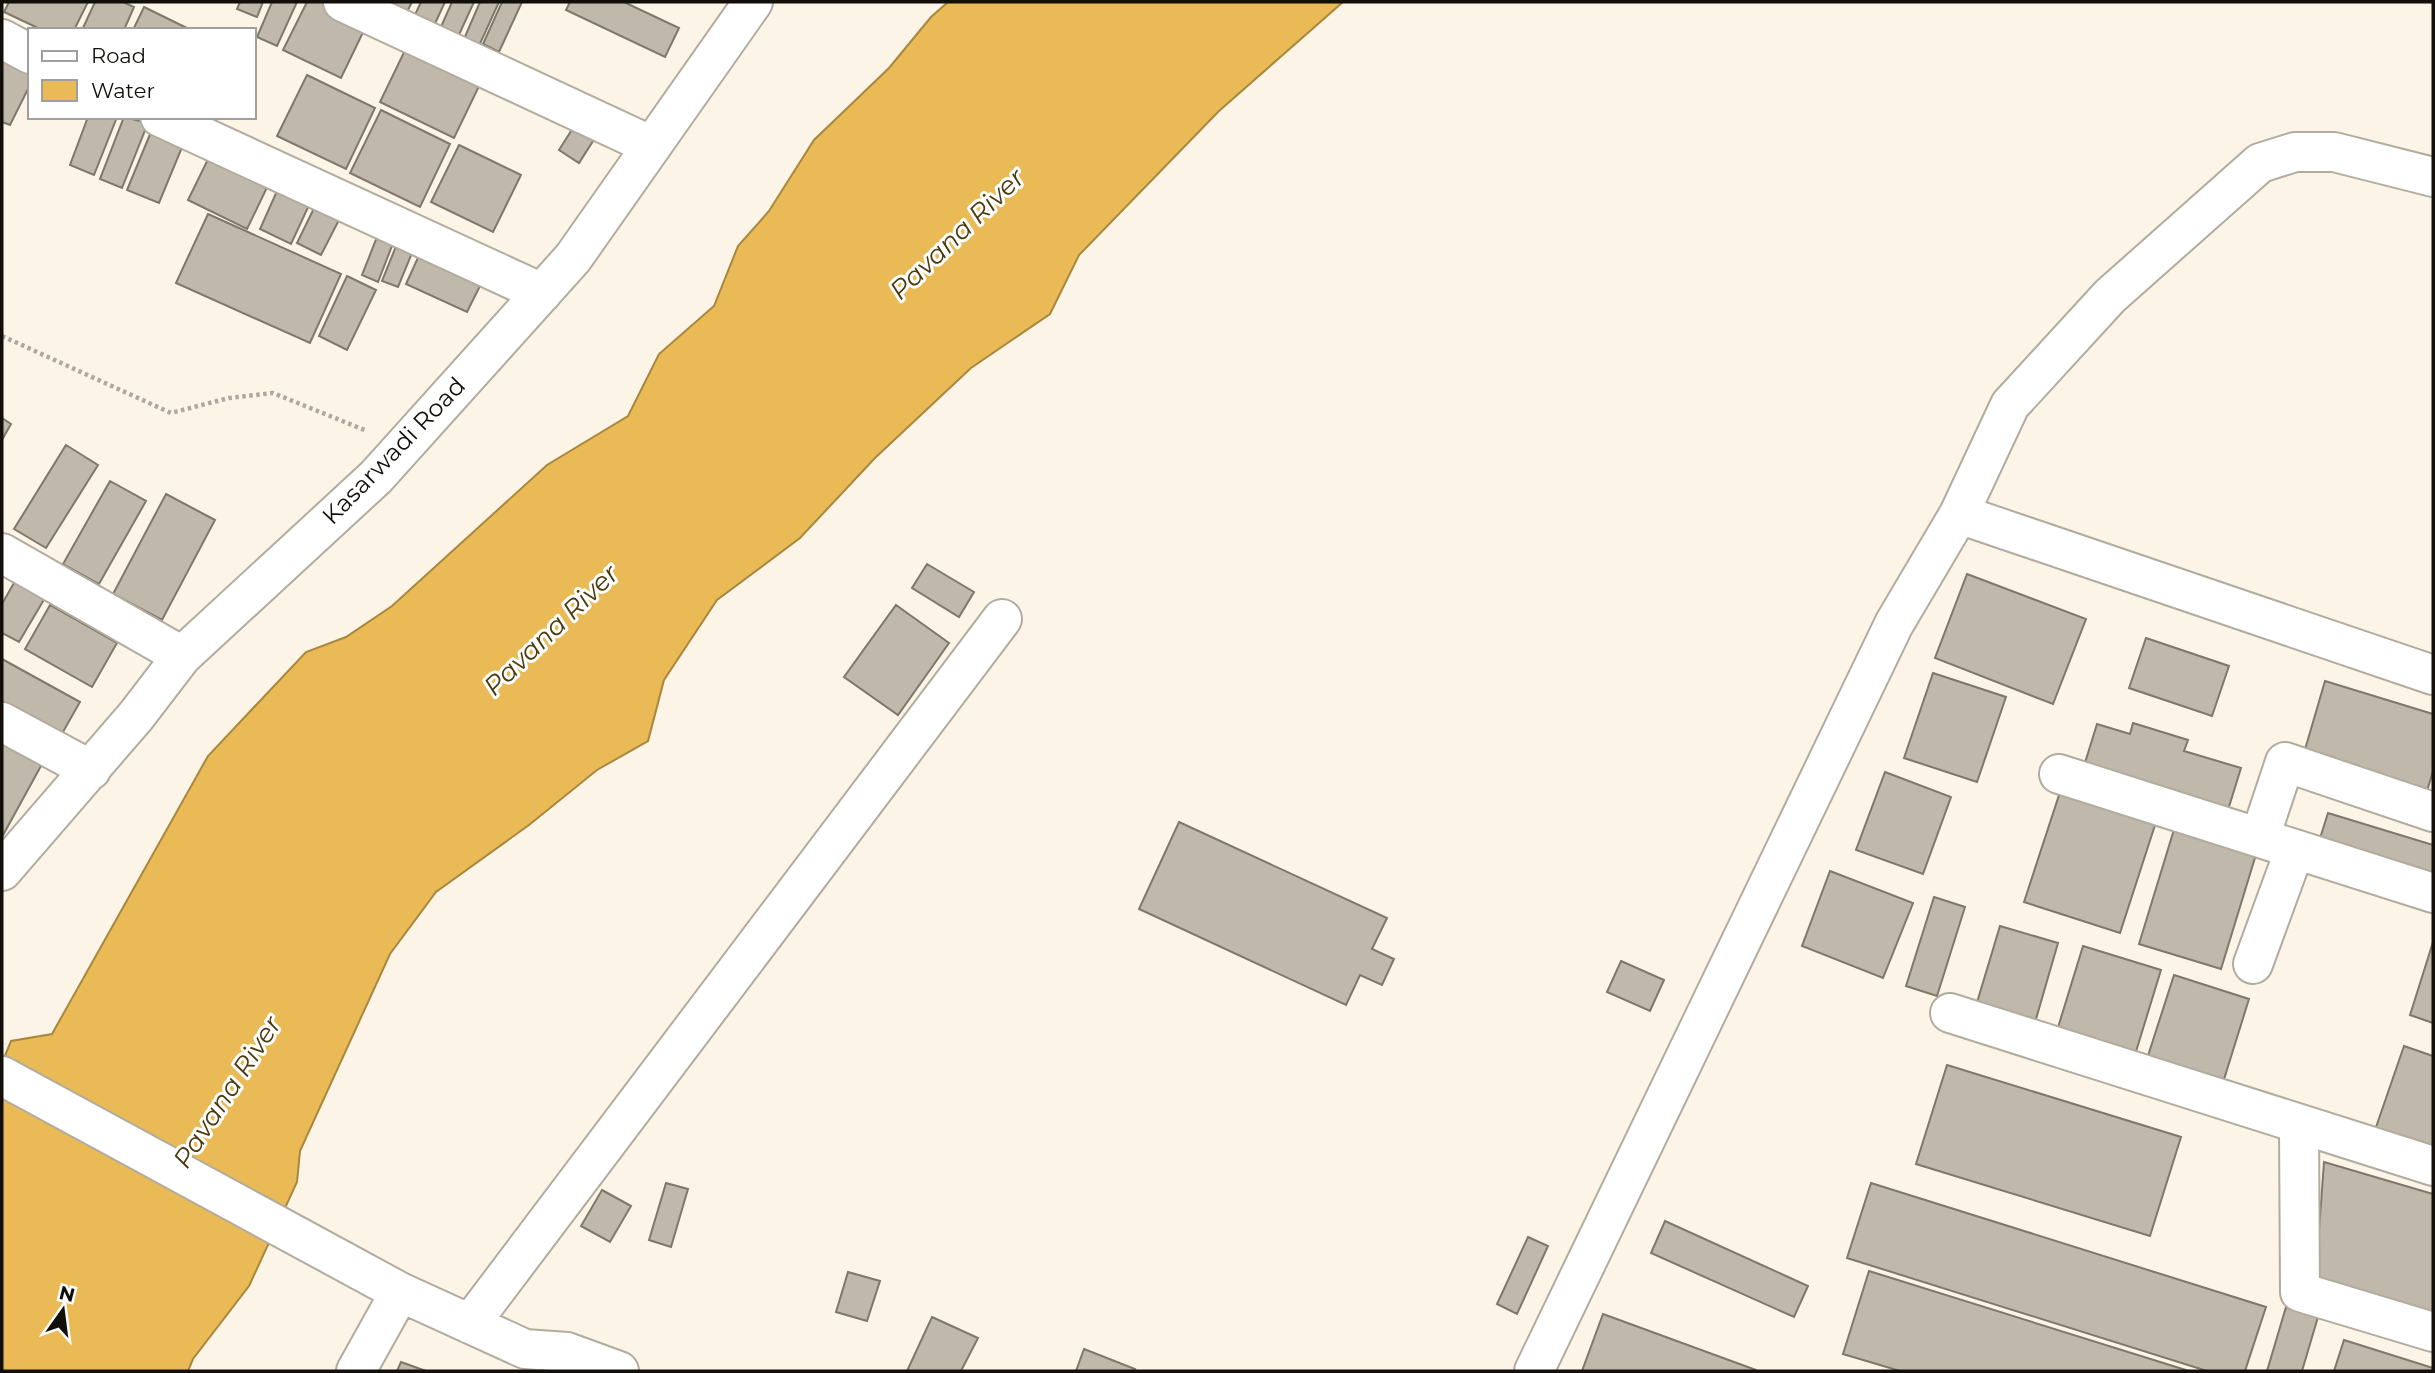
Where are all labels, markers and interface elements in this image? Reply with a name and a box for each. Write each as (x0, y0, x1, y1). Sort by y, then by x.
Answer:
legend (28, 28, 256, 119)
text: Road (91, 43, 146, 68)
text: Water (91, 78, 155, 103)
water label: Pavana River (883, 161, 1031, 306)
street label: Kasarwadi Road (316, 371, 471, 530)
water label: Pavana River (477, 557, 625, 702)
water label: Pavana River (166, 1009, 288, 1174)
north arrow (28, 1275, 98, 1345)
text: N (57, 1281, 77, 1307)

